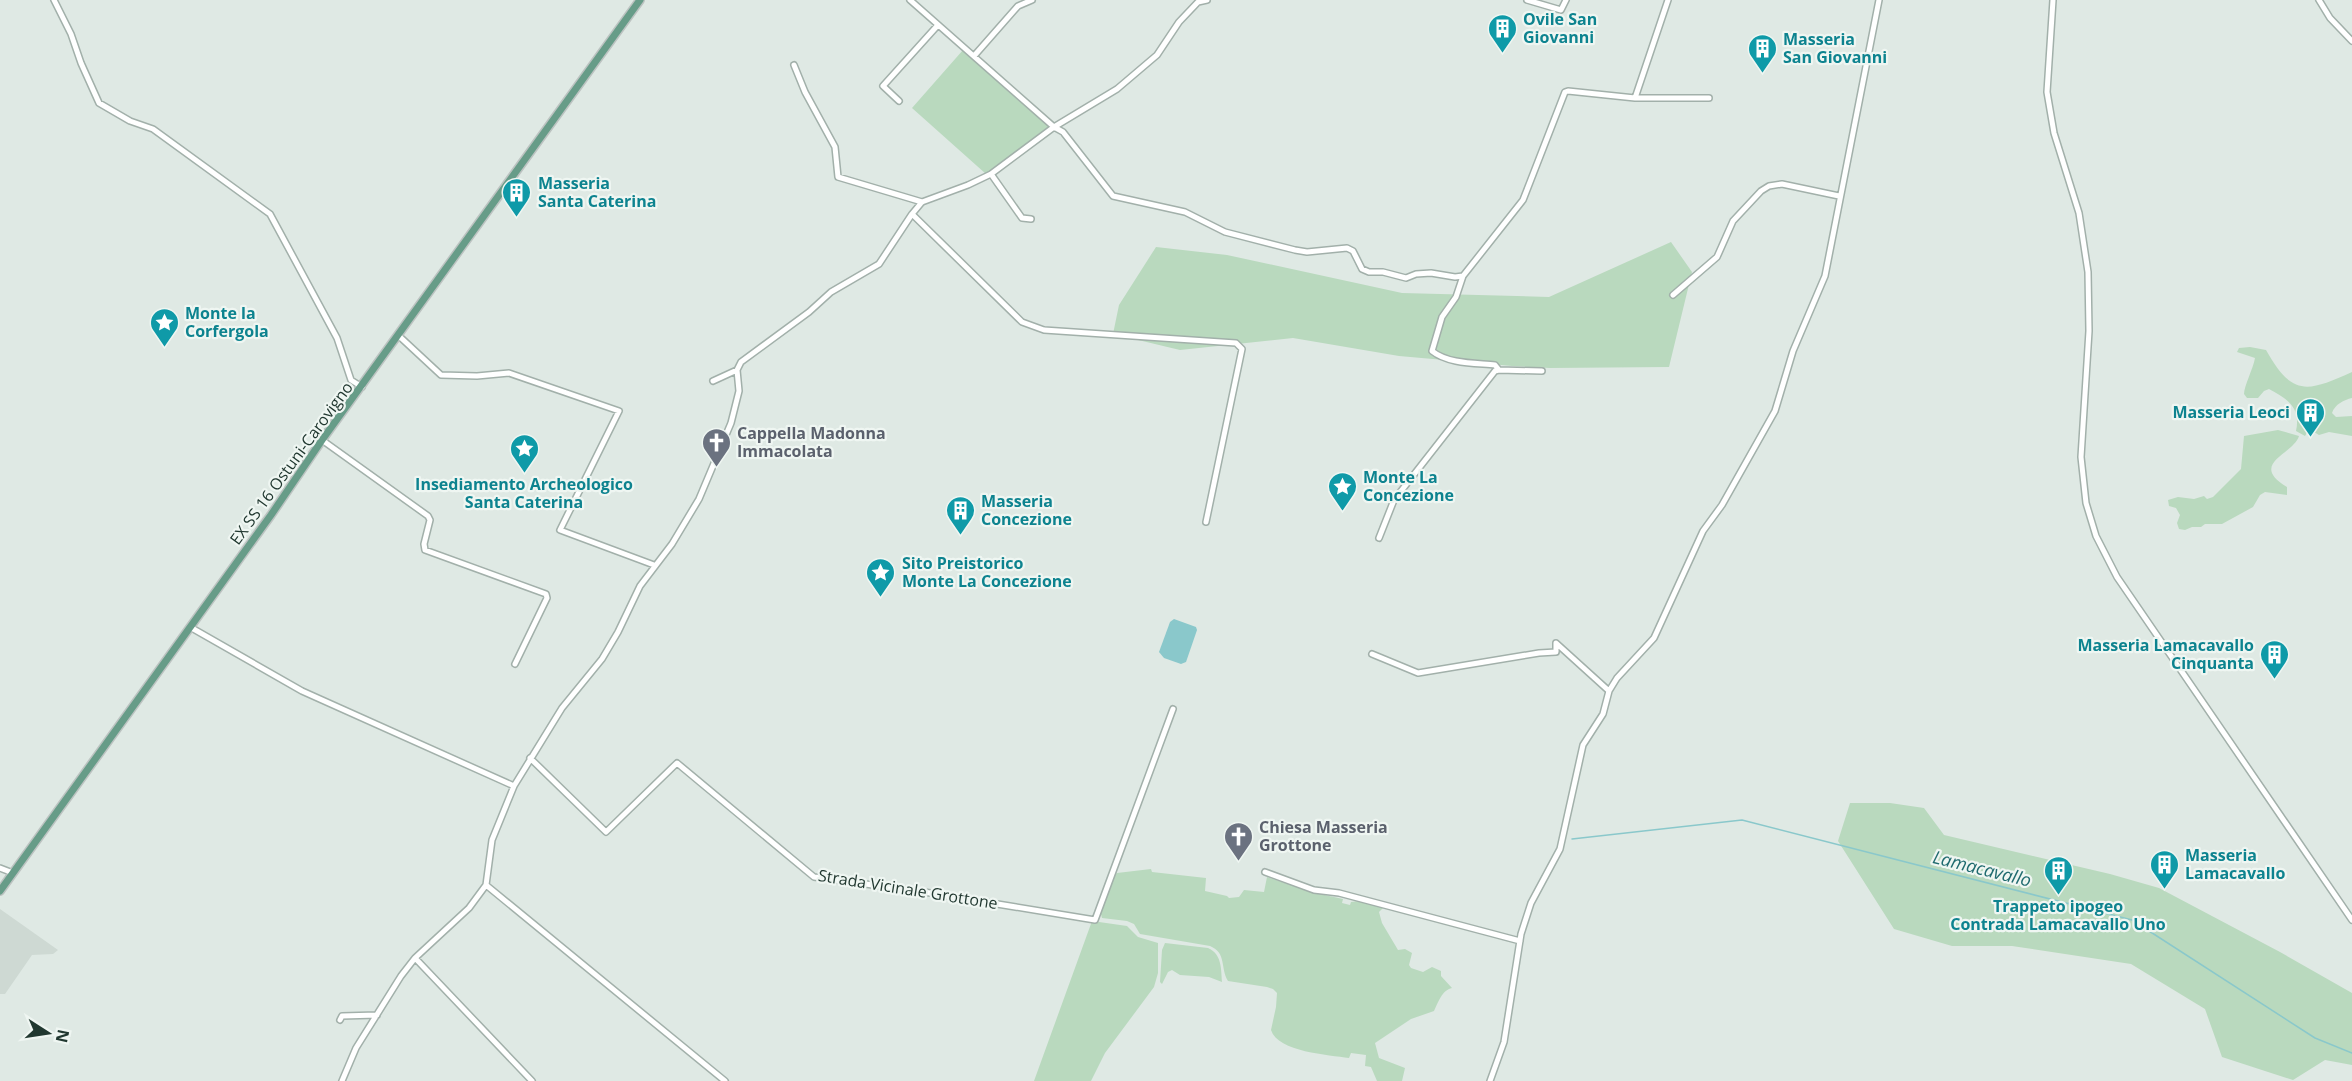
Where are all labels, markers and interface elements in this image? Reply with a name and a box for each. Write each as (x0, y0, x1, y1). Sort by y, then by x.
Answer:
place label: Ovile San Giovanni (1523, 8, 1597, 48)
building icon: Ovile San Giovanni (1486, 12, 1518, 54)
place label: Masseria San Giovanni (1783, 28, 1887, 68)
building icon: Masseria San Giovanni (1746, 32, 1778, 74)
place label: Masseria Santa Caterina (538, 172, 656, 212)
building icon: Masseria Santa Caterina (501, 176, 533, 218)
place label: Monte la Corfergola (185, 302, 269, 342)
place icon: Monte la Corfergola (148, 306, 180, 348)
street label: EX SS 16 Ostuni-Carovigno (224, 377, 358, 549)
building icon: Masseria Leoci (2295, 396, 2327, 438)
place label: Masseria Leoci (2172, 401, 2290, 423)
place label: Cappella Madonna Immacolata (737, 422, 886, 462)
church icon: Cappella Madonna Immacolata (700, 426, 732, 468)
place icon: Insediamento Archeologico Santa Caterina (508, 432, 540, 474)
place label: Monte La Concezione (1363, 466, 1454, 506)
place icon: Monte La Concezione (1326, 470, 1358, 512)
place label: Insediamento Archeologico Santa Caterina (415, 473, 633, 513)
place label: Masseria Concezione (981, 490, 1072, 530)
building icon: Masseria Concezione (944, 494, 976, 536)
place label: Sito Preistorico Monte La Concezione (902, 552, 1072, 592)
place icon: Sito Preistorico Monte La Concezione (865, 556, 897, 598)
place label: Masseria Lamacavallo Cinquanta (2078, 634, 2254, 674)
building icon: Masseria Lamacavallo Cinquanta (2259, 638, 2291, 680)
place label: Chiesa Masseria Grottone (1259, 816, 1388, 856)
church icon: Chiesa Masseria Grottone (1222, 820, 1254, 862)
water label: Lamacavallo (1930, 844, 2034, 892)
place label: Masseria Lamacavallo (2185, 844, 2286, 884)
building icon: Masseria Lamacavallo (2148, 848, 2180, 890)
building icon: Trappeto ipogeo Contrada Lamacavallo Uno (2042, 854, 2074, 896)
street label: Strada Vicinale Grottone (817, 864, 999, 914)
place label: Trappeto ipogeo Contrada Lamacavallo Uno (1950, 895, 2166, 935)
north arrow (18, 1003, 78, 1063)
text: N (51, 1027, 75, 1045)

